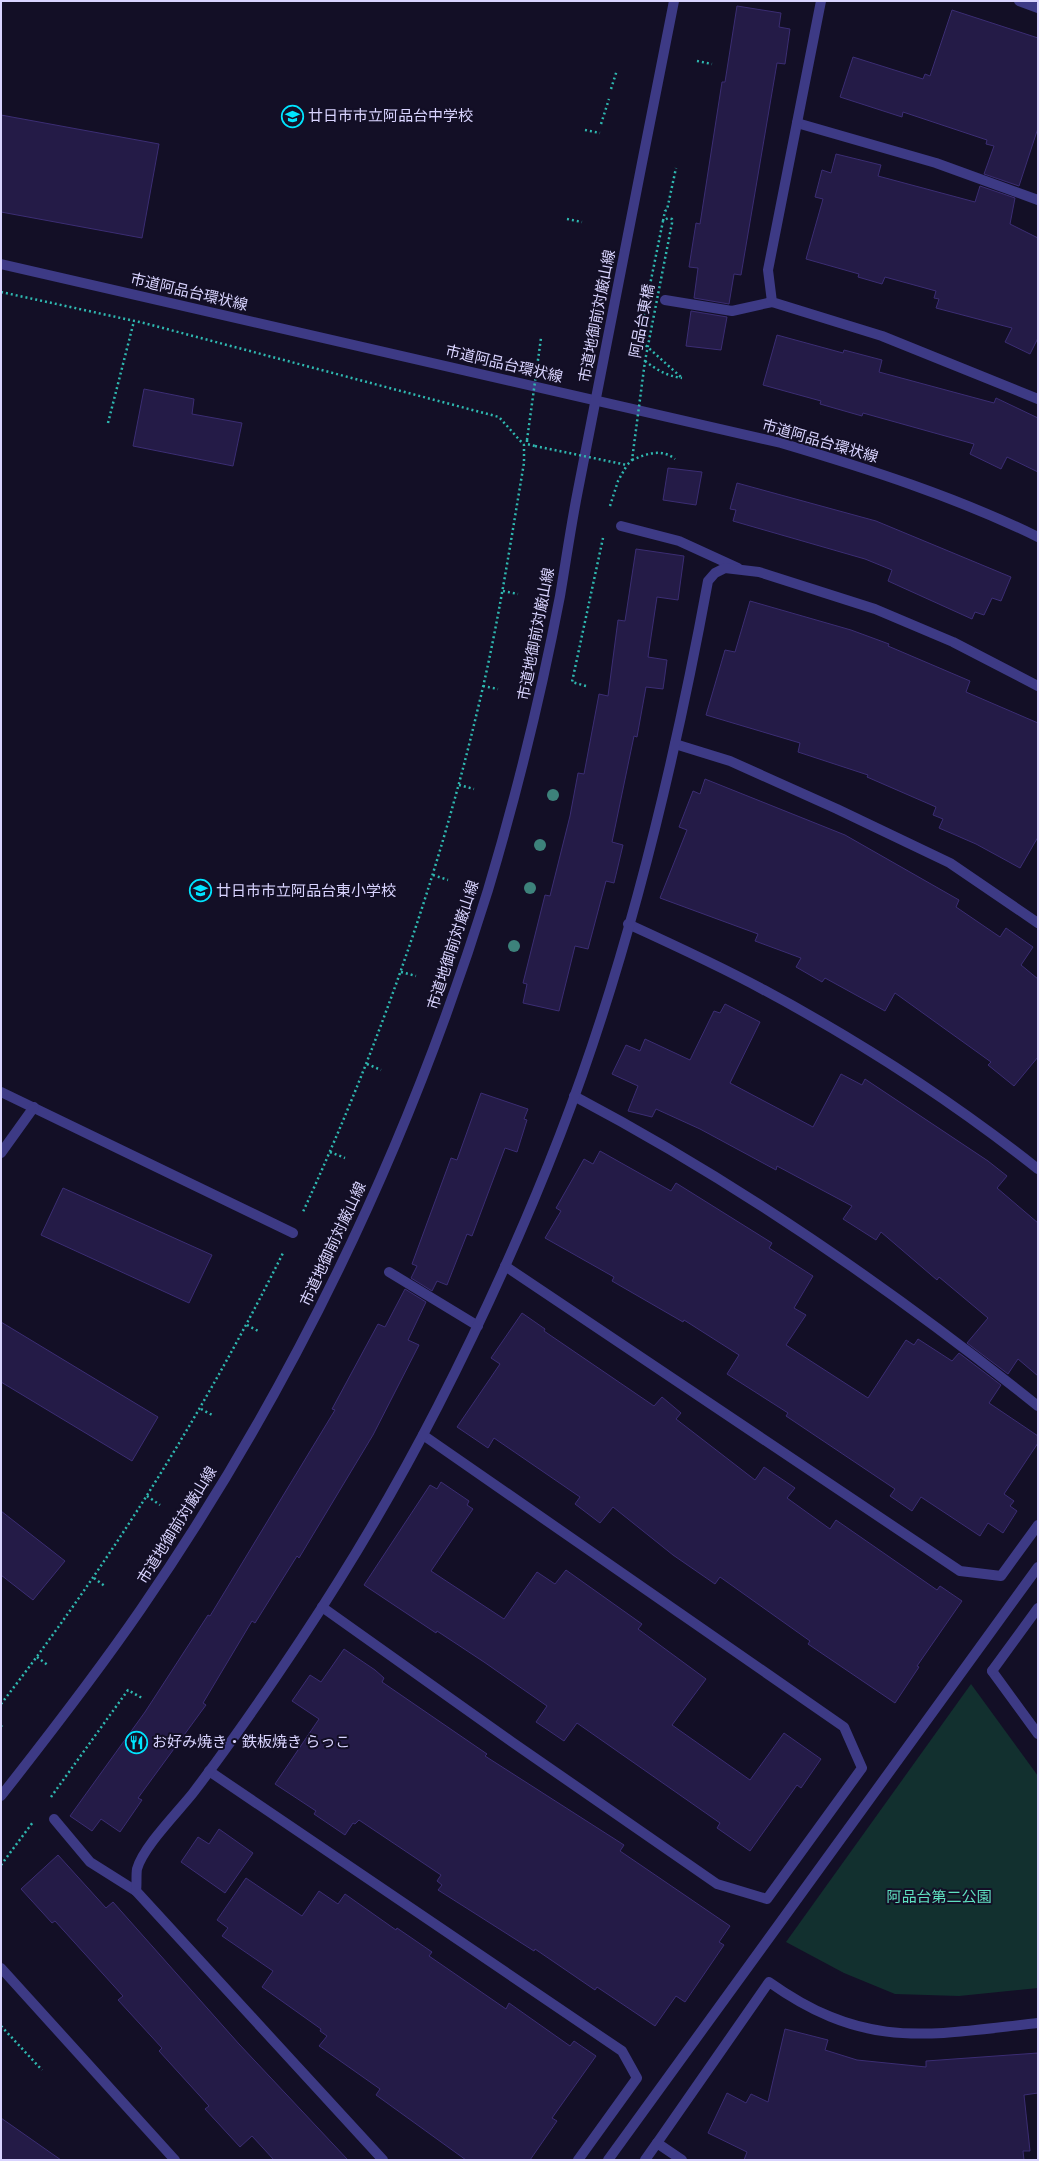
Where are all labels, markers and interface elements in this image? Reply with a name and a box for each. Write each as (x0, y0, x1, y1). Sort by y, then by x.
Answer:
school or university icon: 廿日市市立阿品台中学校 (279, 103, 305, 129)
place label: 廿日市市立阿品台中学校 (308, 107, 473, 125)
street label: 市道地御前対厳山線 (575, 248, 619, 384)
street label: 市道阿品台環状線 (129, 270, 249, 314)
street label: 阿品台東橋 (626, 282, 658, 360)
street label: 市道阿品台環状線 (444, 342, 564, 386)
street label: 市道阿品台環状線 (760, 416, 880, 466)
street label: 市道地御前対厳山線 (514, 566, 558, 702)
school or university icon: 廿日市市立阿品台東小学校 (188, 878, 214, 904)
street label: 市道地御前対厳山線 (424, 878, 482, 1012)
place label: 廿日市市立阿品台東小学校 (216, 882, 396, 900)
street label: 市道地御前対厳山線 (296, 1179, 370, 1309)
street label: 市道地御前対厳山線 (134, 1463, 220, 1587)
restaurant icon: お好み焼き・鉄板焼き らっこ (123, 1729, 149, 1755)
place label: お好み焼き・鉄板焼き らっこ (152, 1733, 350, 1751)
park label: 阿品台第二公園 (886, 1888, 992, 1906)

